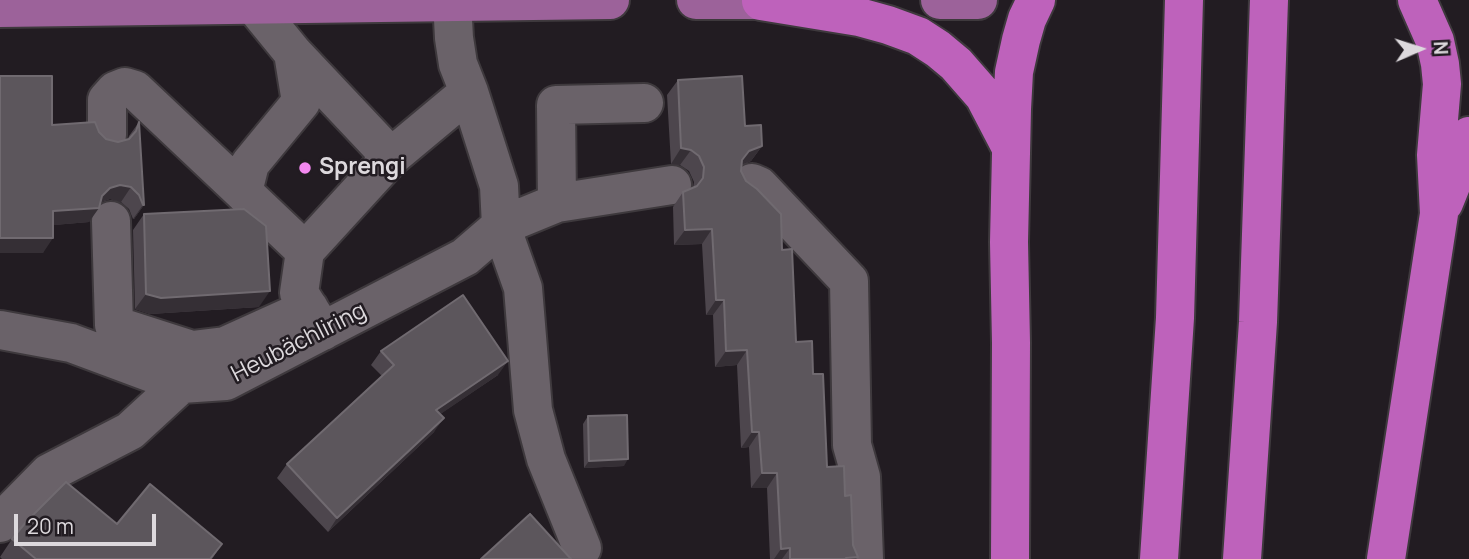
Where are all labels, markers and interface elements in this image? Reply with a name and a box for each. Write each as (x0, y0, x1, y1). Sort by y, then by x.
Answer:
north arrow (1385, 14, 1455, 84)
text: N (1428, 40, 1454, 55)
place label: Sprengi (319, 154, 406, 182)
marker: Sprengi (297, 160, 313, 176)
street label: Heubächliring (227, 297, 371, 389)
scale bar (18, 500, 159, 544)
text: 20 m (27, 512, 74, 540)

